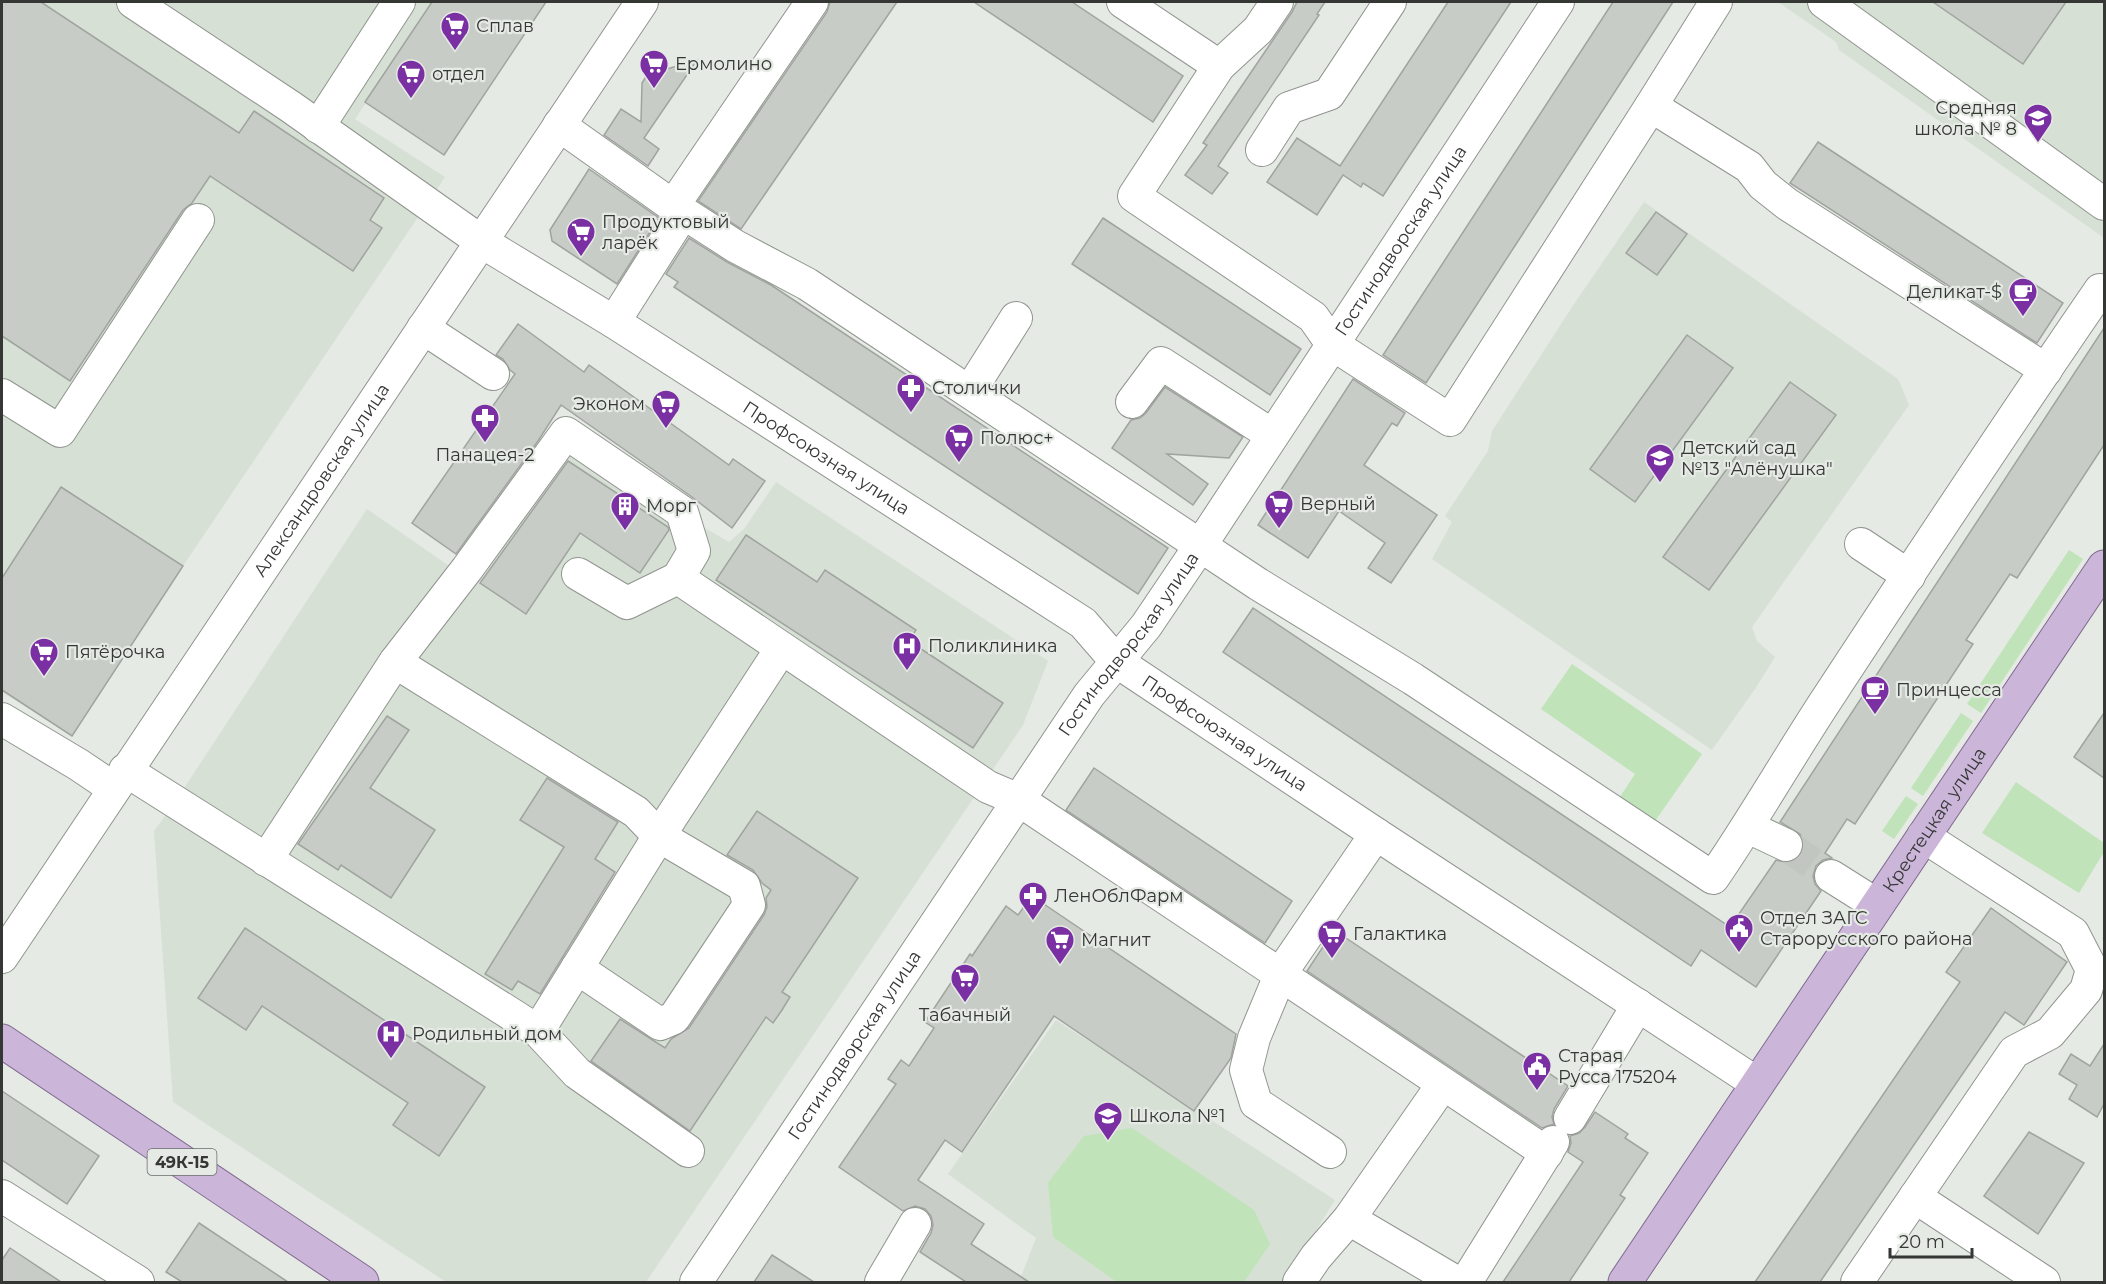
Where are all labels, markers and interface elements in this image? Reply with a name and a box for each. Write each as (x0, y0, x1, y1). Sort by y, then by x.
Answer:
supermarket icon: Сплав (439, 10, 471, 52)
place label: Сплав (476, 15, 534, 37)
supermarket icon: Ермолино (638, 48, 670, 90)
place label: Ермолино (675, 53, 772, 75)
supermarket icon: отдел (395, 58, 427, 100)
place label: отдел (432, 63, 485, 85)
place label: Средняя школа № 8 (1914, 97, 2017, 140)
school or university icon: Средняя школа № 8 (2022, 102, 2054, 144)
street label: Гостинодворская улица (1330, 141, 1472, 340)
place label: Продуктовый ларёк (602, 211, 730, 254)
supermarket icon: Продуктовый ларёк (565, 216, 597, 258)
cafe icon: Деликат-$ (2007, 276, 2039, 318)
place label: Деликат-$ (1907, 281, 2002, 303)
pharmacy icon: Столички (895, 372, 927, 414)
place label: Столички (932, 377, 1021, 399)
street label: Александровская улица (249, 379, 394, 581)
supermarket icon: Эконом (650, 388, 682, 430)
place label: Эконом (573, 393, 645, 415)
street label: Профсоюзная улица (739, 396, 914, 520)
pharmacy icon: Панацея-2 (469, 402, 501, 444)
supermarket icon: Полюс+ (943, 422, 975, 464)
place label: Полюс+ (980, 427, 1054, 449)
place label: Детский сад №13 "Алёнушка" (1681, 437, 1833, 480)
school or university icon: Детский сад №13 "Алёнушка" (1644, 442, 1676, 484)
place label: Панацея-2 (436, 444, 534, 466)
supermarket icon: Верный (1263, 488, 1295, 530)
building icon: Морг (609, 490, 641, 532)
place label: Верный (1300, 493, 1376, 515)
place label: Морг (646, 495, 696, 517)
street label: Гостинодворская улица (1054, 548, 1204, 740)
hospital icon: Поликлиника (891, 630, 923, 672)
place label: Поликлиника (928, 635, 1058, 657)
supermarket icon: Пятёрочка (28, 636, 60, 678)
place label: Пятёрочка (65, 641, 165, 663)
street label: Профсоюзная улица (1138, 670, 1311, 796)
cafe icon: Принцесса (1859, 674, 1891, 716)
place label: Принцесса (1896, 679, 2002, 701)
street label: Крестецкая улица (1878, 743, 1991, 897)
pharmacy icon: ЛенОблФарм (1017, 880, 1049, 922)
place label: ЛенОблФарм (1054, 885, 1183, 907)
place label: Отдел ЗАГС Старорусского района (1760, 907, 1973, 950)
public building icon: Отдел ЗАГС Старорусского района (1723, 912, 1755, 954)
supermarket icon: Галактика (1316, 918, 1348, 960)
place label: Галактика (1353, 923, 1447, 945)
supermarket icon: Магнит (1044, 924, 1076, 966)
place label: Магнит (1081, 929, 1151, 951)
street label: Гостинодворская улица (783, 946, 926, 1144)
supermarket icon: Табачный (949, 962, 981, 1004)
place label: Табачный (919, 1004, 1011, 1026)
hospital icon: Родильный дом (375, 1018, 407, 1060)
place label: Родильный дом (412, 1023, 562, 1045)
place label: Старая Русса 175204 (1558, 1045, 1677, 1088)
public building icon: Старая Русса 175204 (1521, 1050, 1553, 1092)
school or university icon: Школа №1 (1092, 1100, 1124, 1142)
place label: Школа №1 (1129, 1105, 1225, 1127)
road number: 49К-15 (148, 1149, 216, 1175)
scale bar (1890, 1221, 1972, 1259)
text: 20 m (1899, 1231, 1945, 1253)

